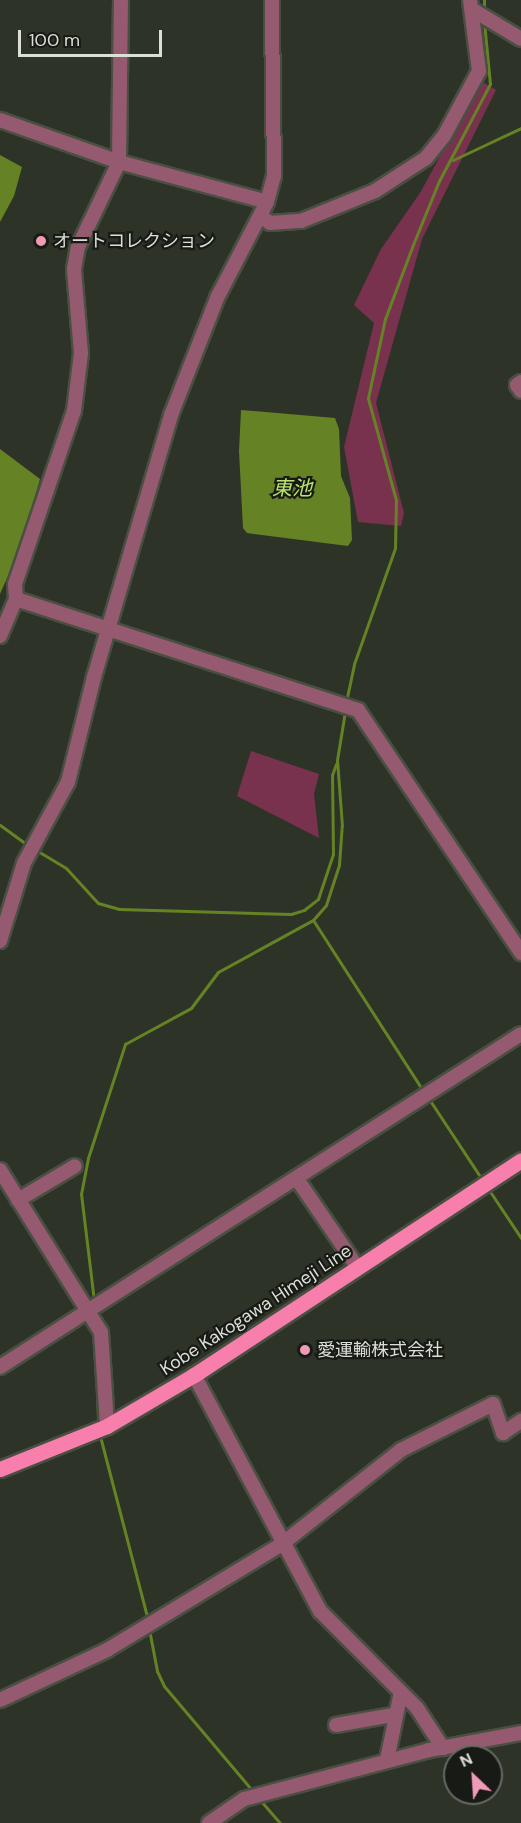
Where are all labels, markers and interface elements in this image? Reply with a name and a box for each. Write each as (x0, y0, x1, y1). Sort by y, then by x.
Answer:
scale bar (21, 18, 165, 56)
text: 100 m (29, 28, 80, 52)
place label: オートコレクション (53, 230, 215, 252)
marker: オートコレクション (34, 234, 48, 248)
water label: 東池 (272, 476, 312, 500)
street label: Kobe Kakogawa Himeji Line (156, 1240, 356, 1380)
place label: 愛運輸株式会社 (317, 1339, 443, 1361)
marker: 愛運輸株式会社 (298, 1343, 312, 1357)
north arrow (443, 1745, 503, 1805)
text: N (456, 1748, 476, 1772)

